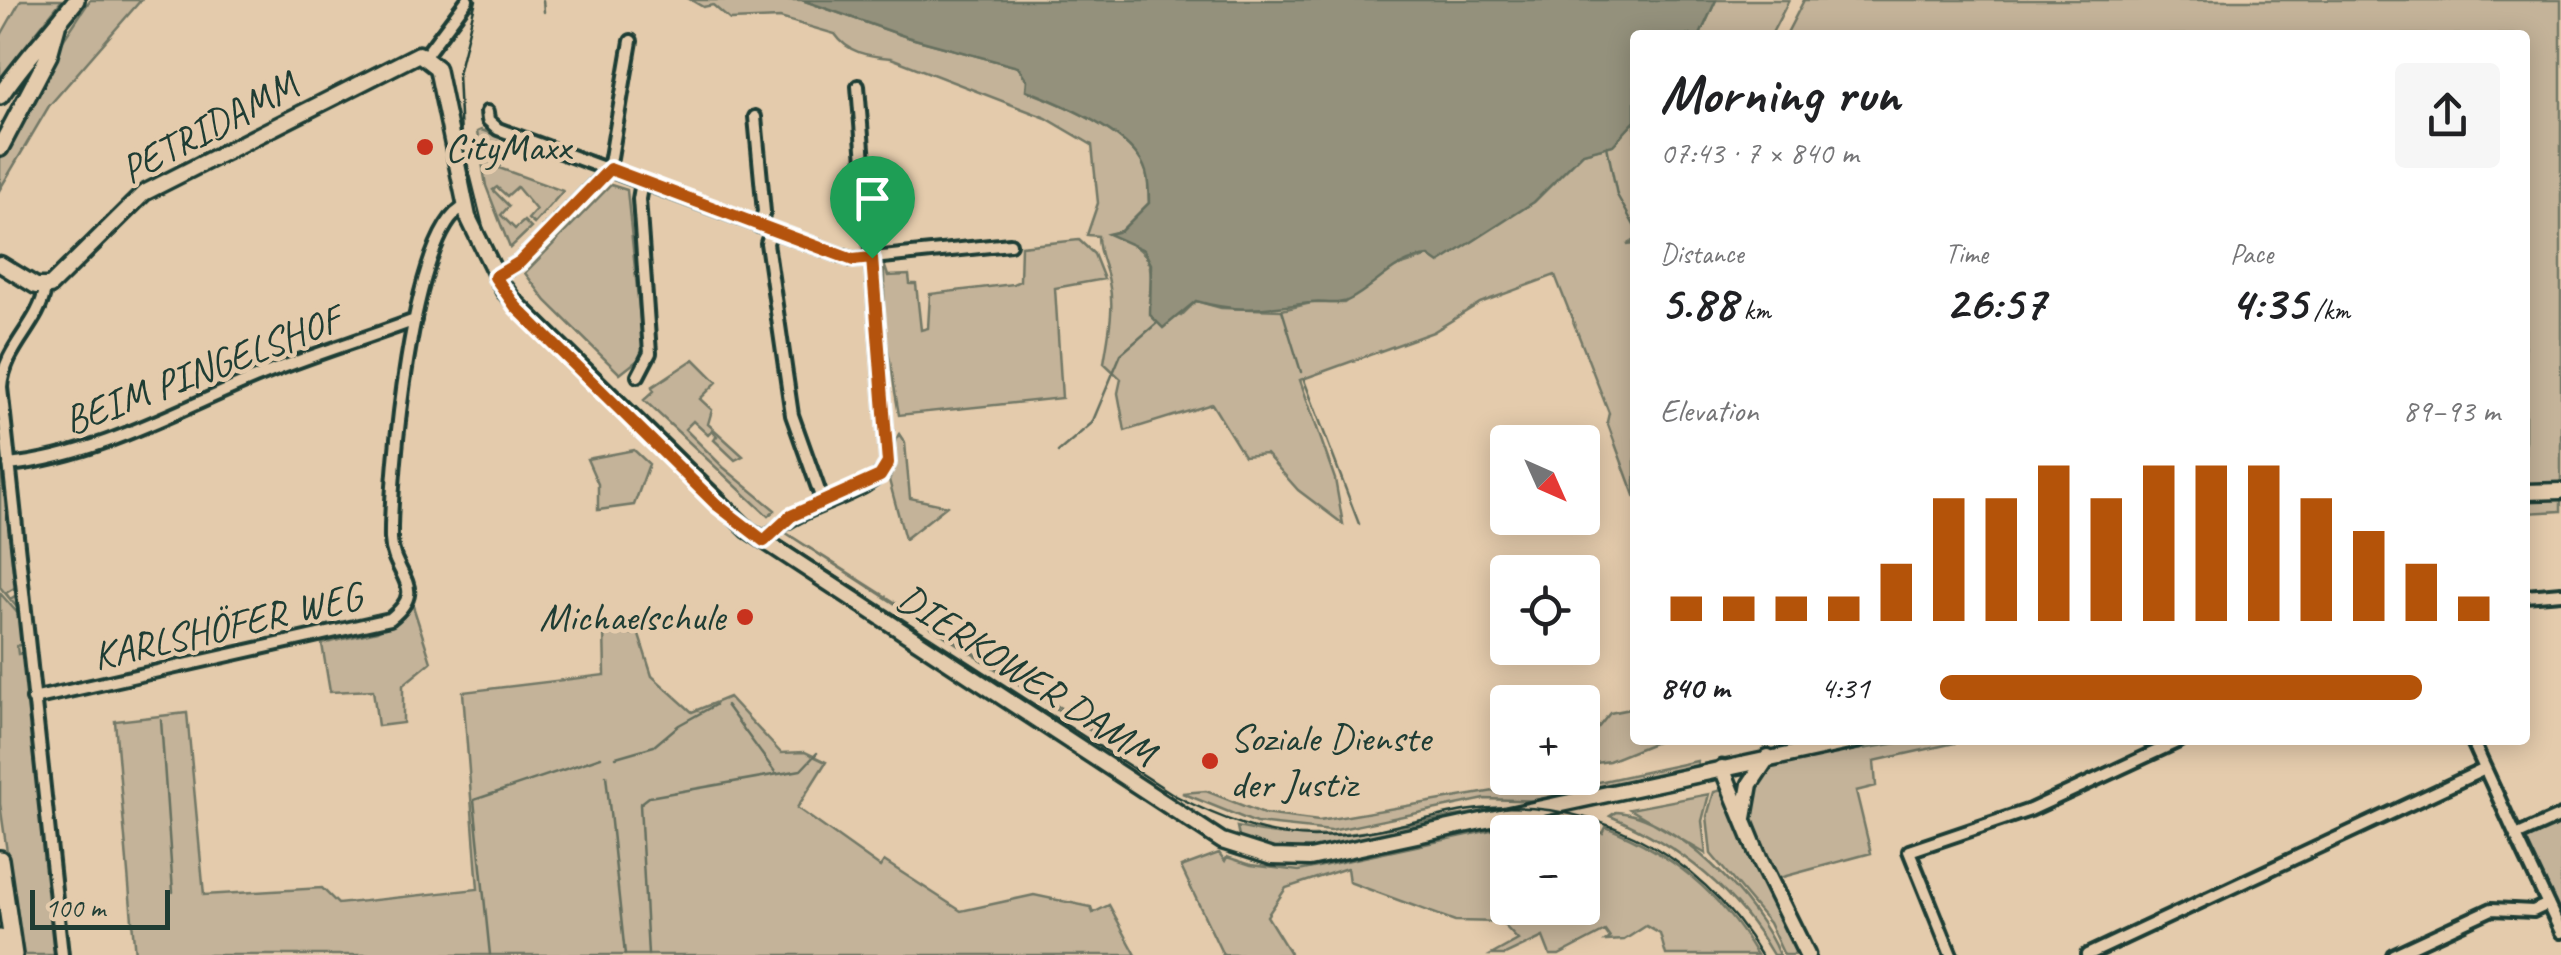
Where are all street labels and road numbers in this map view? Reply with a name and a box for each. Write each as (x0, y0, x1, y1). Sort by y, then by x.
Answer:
street label: PETRIDAMM (112, 58, 308, 195)
street label: BEIM PINGELSHOF (57, 292, 353, 446)
street label: KARLSHÖFER WEG (88, 570, 370, 681)
street label: DIERKOWER DAMM (888, 573, 1169, 779)

